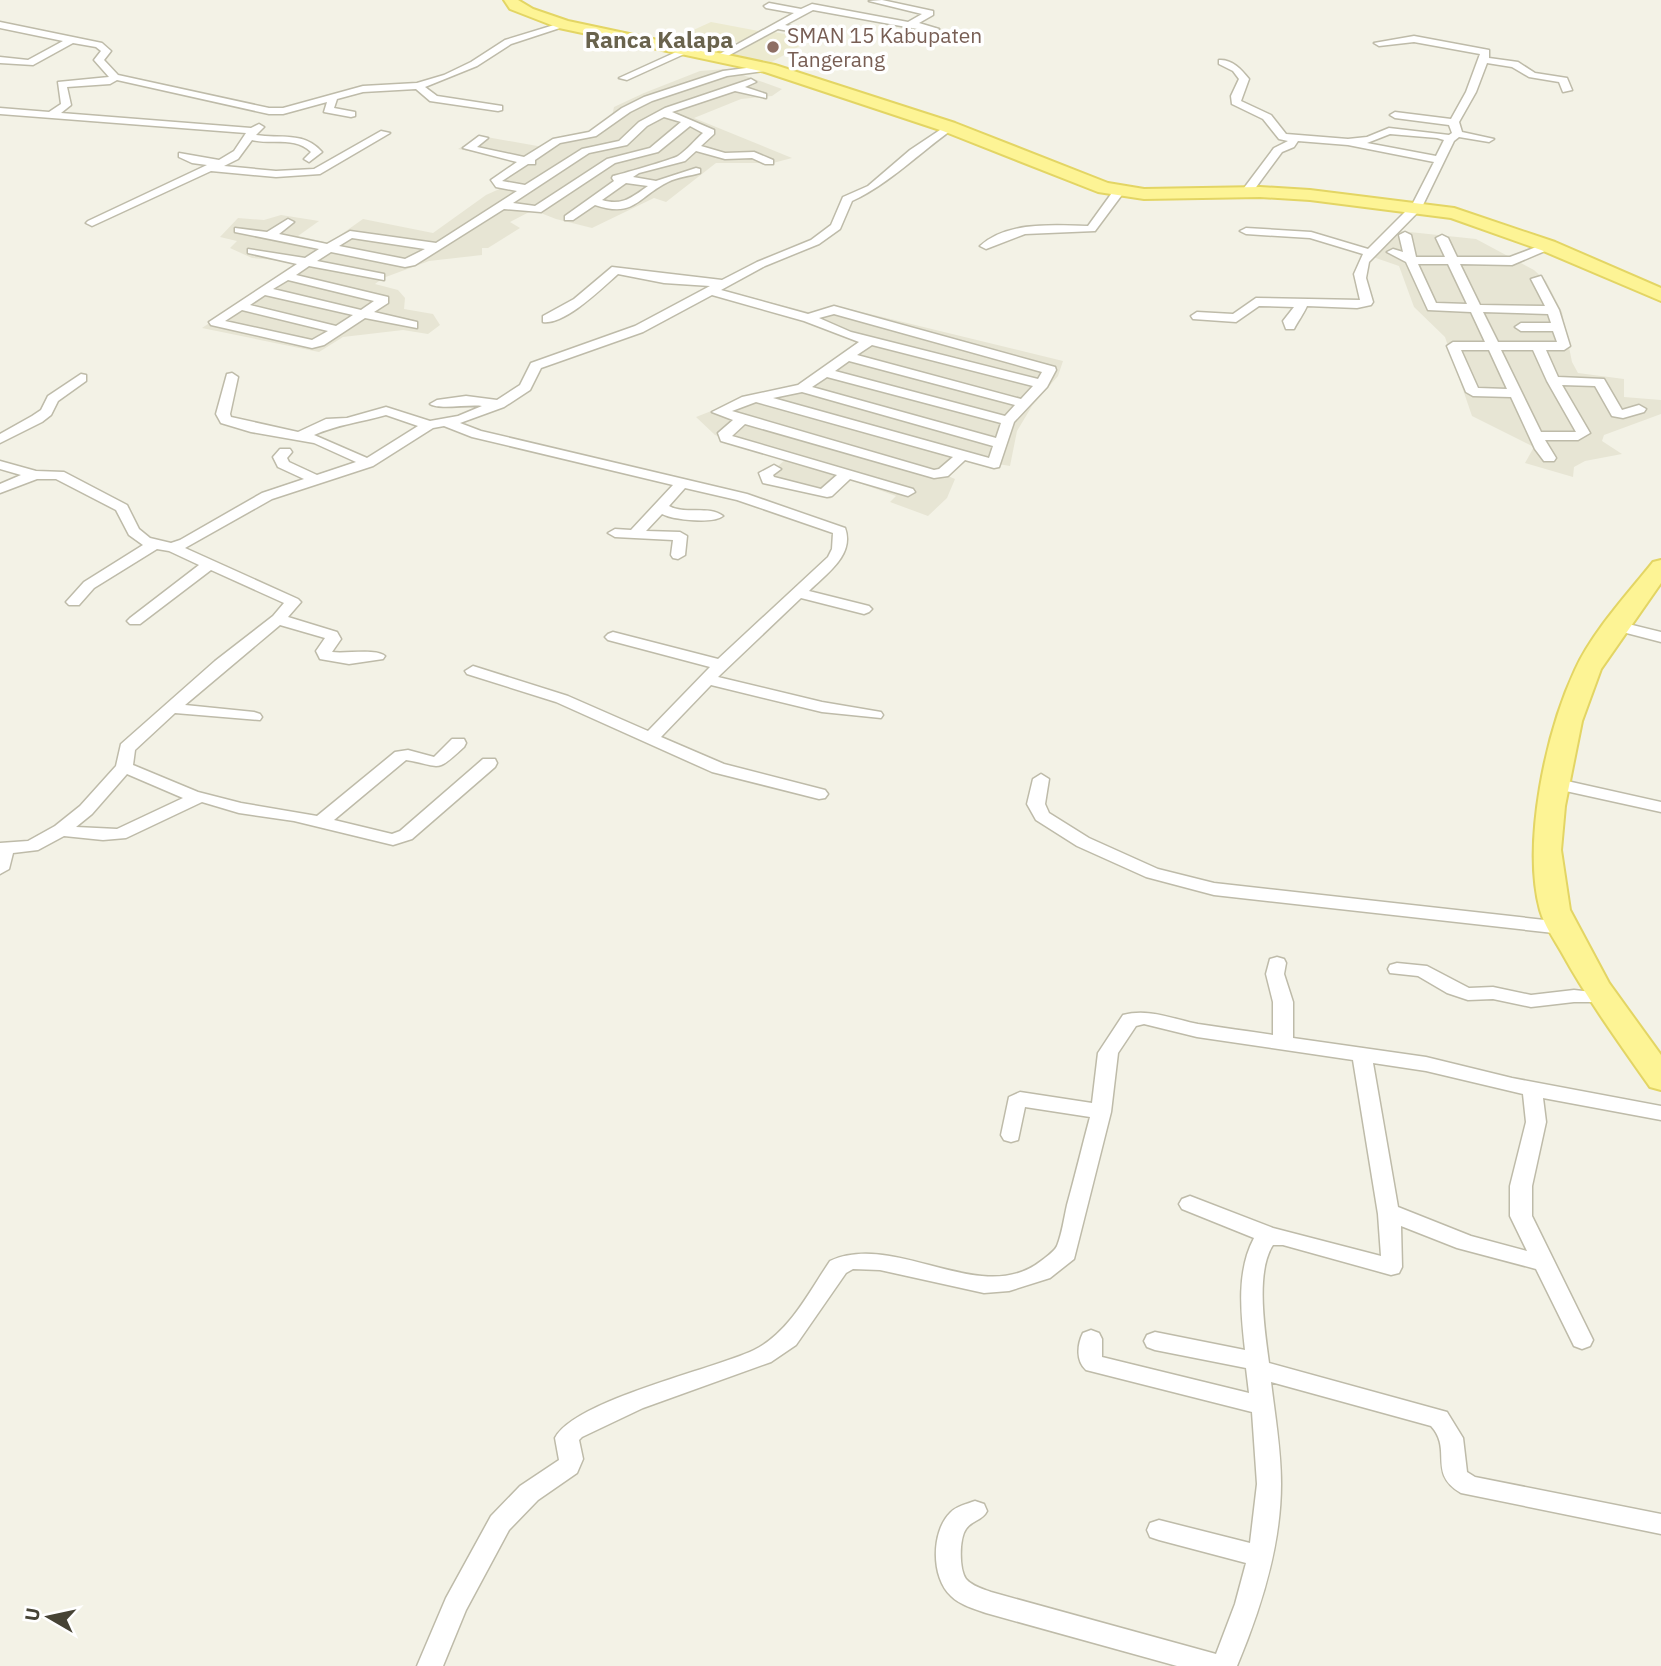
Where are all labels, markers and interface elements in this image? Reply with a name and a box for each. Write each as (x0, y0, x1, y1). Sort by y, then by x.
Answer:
place label: SMAN 15 Kabupaten Tangerang (787, 21, 982, 73)
district label: Ranca Kalapa (585, 24, 733, 54)
marker: SMAN 15 Kabupaten Tangerang (765, 39, 781, 55)
north arrow (14, 1582, 84, 1652)
text: U (19, 1606, 45, 1623)

